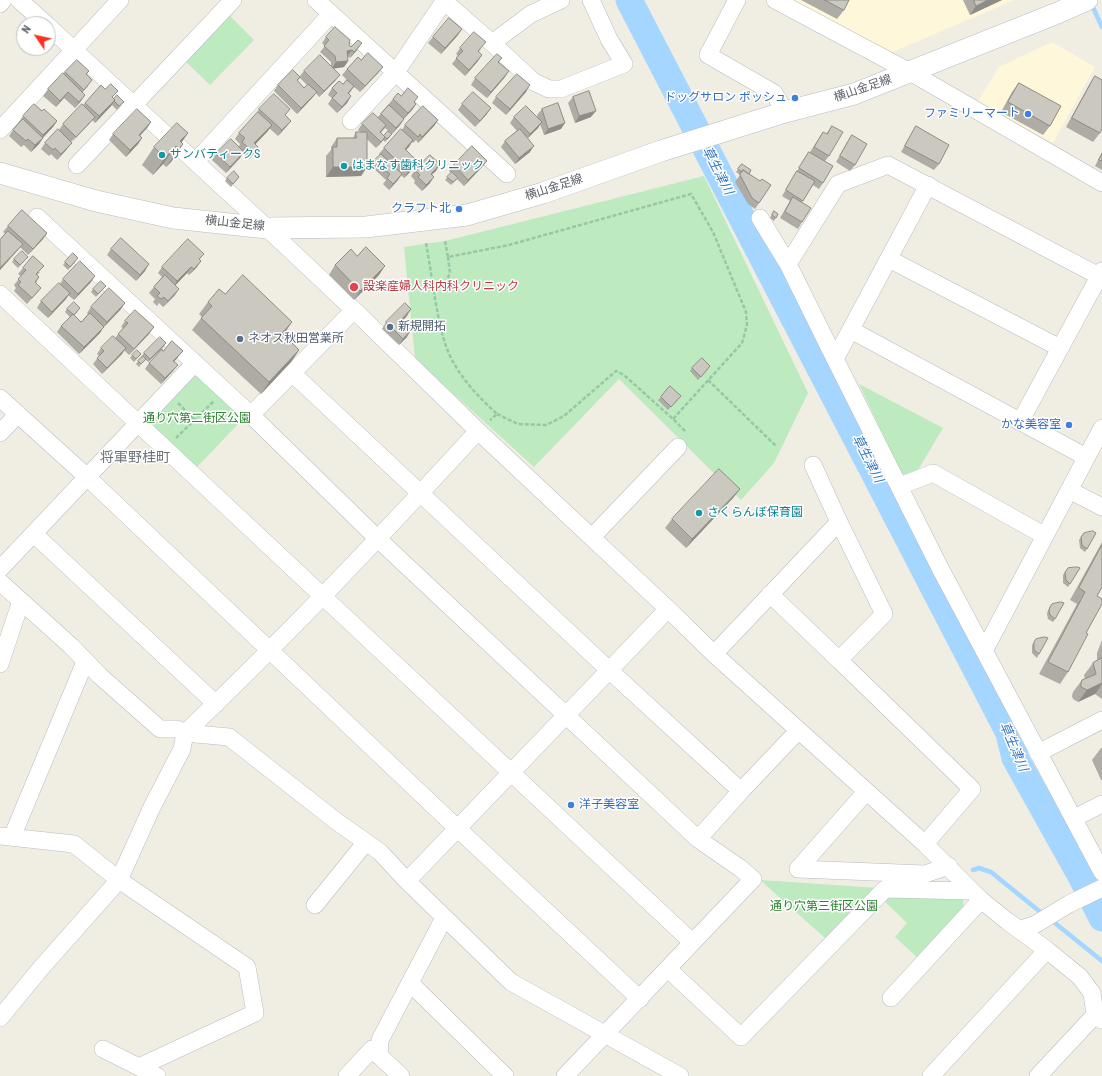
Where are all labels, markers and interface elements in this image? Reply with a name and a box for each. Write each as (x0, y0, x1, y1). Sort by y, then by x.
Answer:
north arrow (16, 16, 56, 56)
text: N (19, 23, 34, 36)
street label: 横山金足線 (832, 72, 894, 106)
place label: ドッグサロン ポッシュ (664, 91, 787, 105)
marker: ドッグサロン ポッシュ (790, 93, 800, 103)
place label: ファミリーマート (924, 107, 1020, 121)
marker: ファミリーマート (1023, 109, 1033, 119)
water label: 草生津川 (698, 144, 736, 198)
place label: サンバティークS (170, 148, 260, 162)
marker: サンバティークS (157, 150, 167, 160)
place label: はまなす歯科クリニック (352, 159, 484, 173)
marker: はまなす歯科クリニック (339, 161, 349, 171)
street label: 横山金足線 (523, 172, 585, 204)
place label: クラフト北 (391, 202, 451, 216)
marker: クラフト北 (454, 204, 464, 214)
street label: 横山金足線 (204, 214, 266, 234)
place label: 設楽産婦人科内科クリニック (363, 280, 519, 294)
marker: 設楽産婦人科内科クリニック (348, 281, 360, 293)
place label: 新規開拓 (398, 320, 446, 334)
marker: 新規開拓 (385, 322, 395, 332)
place label: ネオス秋田営業所 (248, 332, 344, 346)
marker: ネオス秋田営業所 (235, 334, 245, 344)
park label: 通り穴第二街区公園 (143, 412, 251, 426)
place label: かな美容室 (1001, 418, 1061, 432)
marker: かな美容室 (1064, 420, 1074, 430)
water label: 草生津川 (848, 432, 886, 486)
district label: 将軍野桂町 (100, 450, 170, 466)
place label: さくらんぼ保育園 (707, 506, 803, 520)
marker: さくらんぼ保育園 (694, 508, 704, 518)
water label: 草生津川 (996, 720, 1030, 774)
place label: 洋子美容室 (579, 798, 639, 812)
marker: 洋子美容室 (566, 800, 576, 810)
park label: 通り穴第三街区公園 (770, 900, 878, 914)

